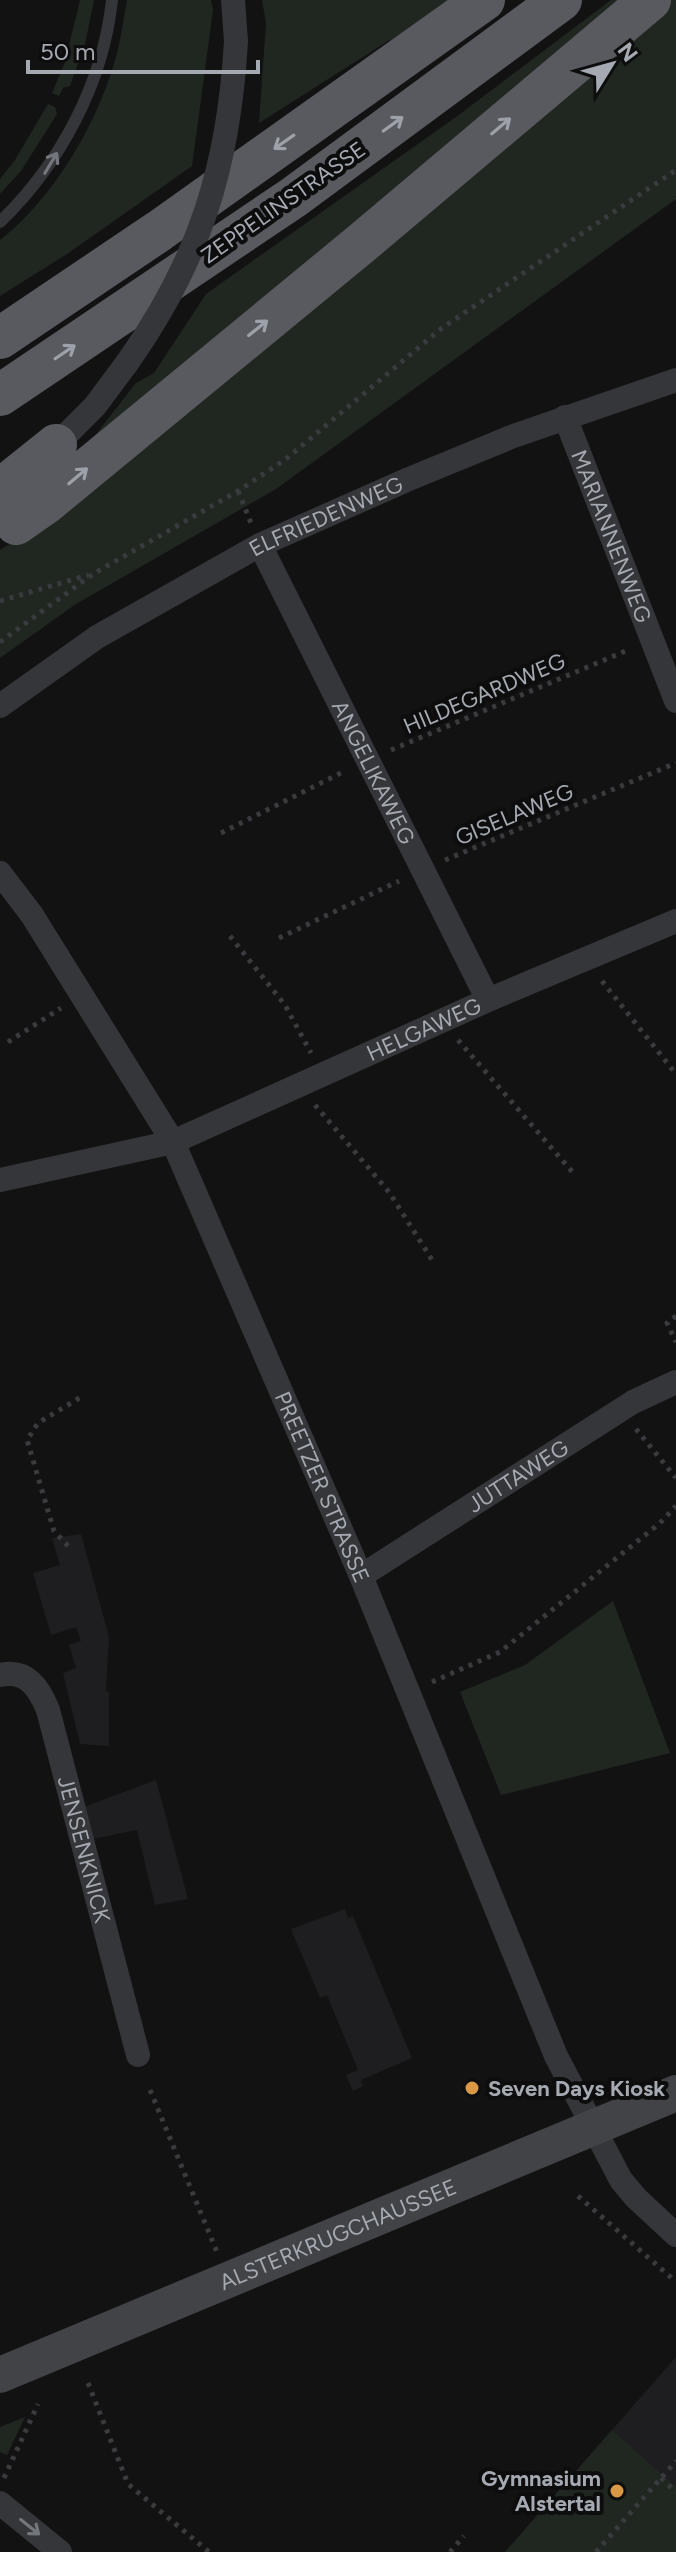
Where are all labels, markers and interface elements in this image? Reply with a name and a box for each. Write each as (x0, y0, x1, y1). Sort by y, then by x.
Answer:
scale bar (28, 24, 258, 74)
north arrow (572, 24, 652, 104)
text: 50 m (40, 37, 96, 66)
text: N (612, 37, 643, 67)
one-way arrow (382, 115, 404, 132)
one-way arrow (490, 117, 511, 135)
one-way arrow (273, 134, 295, 151)
street label: ZEPPELINSTRASSE (196, 136, 371, 269)
one-way arrow (43, 152, 59, 175)
one-way arrow (247, 319, 268, 336)
one-way arrow (53, 344, 75, 360)
street label: MARIANNENWEG (565, 446, 657, 627)
one-way arrow (67, 467, 87, 485)
street label: ELFRIEDENWEG (244, 471, 407, 563)
street label: HILDEGARDWEG (399, 647, 569, 740)
street label: ANGELIKAWEG (326, 696, 421, 849)
street label: GISELAWEG (451, 778, 577, 851)
street label: HELGAWEG (362, 992, 485, 1067)
street label: PREETZER STRASSE (269, 1388, 375, 1587)
street label: JUTTAWEG (462, 1434, 573, 1518)
street label: JENSENKNICK (52, 1773, 116, 1926)
place label: Seven Days Kiosk (488, 2075, 665, 2102)
marker: Seven Days Kiosk (463, 2079, 481, 2097)
street label: ALSTERKRUGCHAUSSEE (215, 2173, 461, 2296)
place label: Gymnasium Alstertal (481, 2465, 601, 2517)
marker: Gymnasium Alstertal (608, 2482, 626, 2500)
one-way arrow (19, 2519, 40, 2536)

